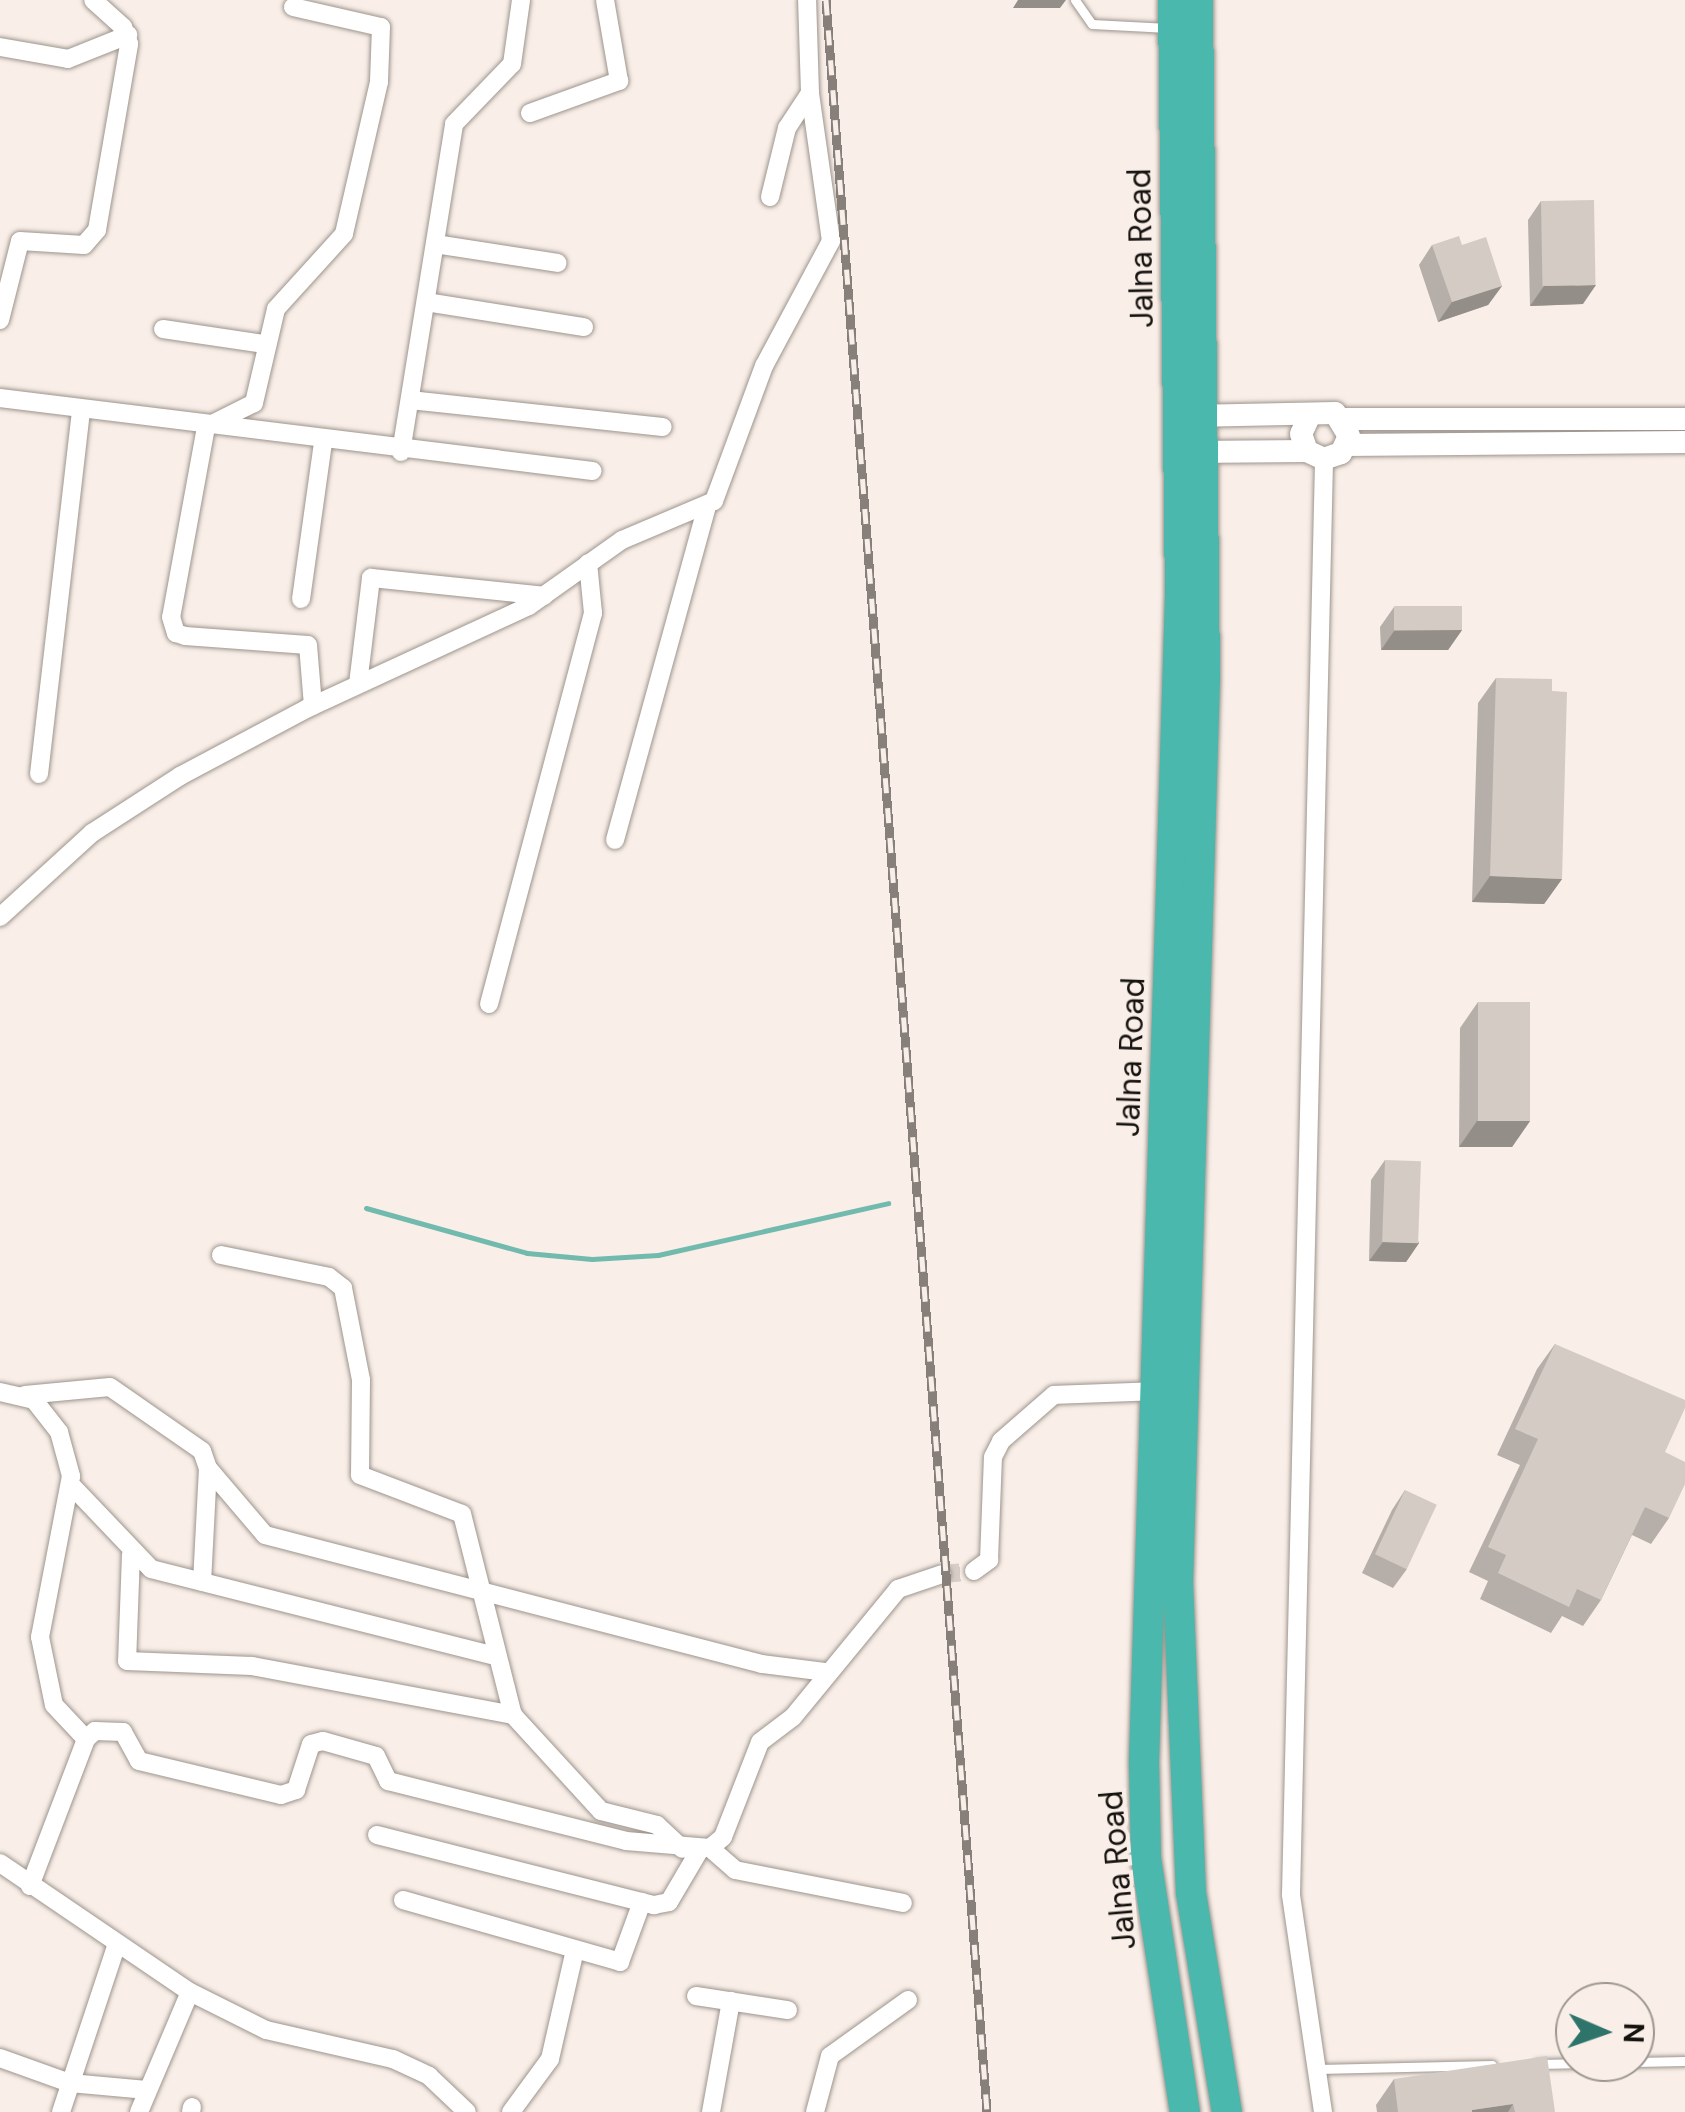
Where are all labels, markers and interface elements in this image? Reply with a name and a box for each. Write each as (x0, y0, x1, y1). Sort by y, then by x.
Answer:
street label: Jalna Road (1120, 168, 1162, 328)
street label: Jalna Road (1109, 977, 1153, 1137)
street label: Jalna Road (1092, 1789, 1144, 1951)
north arrow (1555, 1982, 1655, 2082)
text: N (1615, 2022, 1652, 2044)

